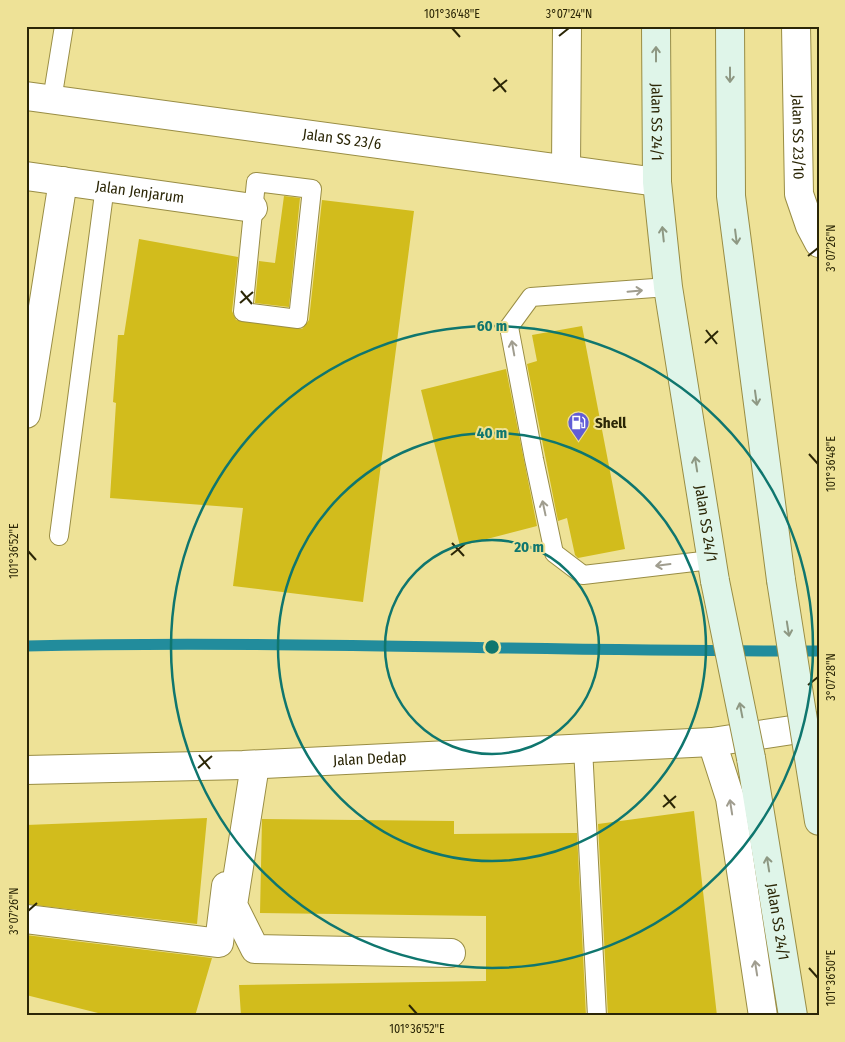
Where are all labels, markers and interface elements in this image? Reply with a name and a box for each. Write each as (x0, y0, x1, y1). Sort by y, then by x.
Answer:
text: 101°36'48"E (424, 7, 480, 21)
text: 3°07'24"N (546, 7, 592, 21)
one-way arrow (652, 46, 661, 62)
one-way arrow (725, 66, 735, 83)
street label: Jalan SS 24/1 (647, 83, 666, 161)
street label: Jalan SS 23/10 (788, 94, 808, 180)
street label: Jalan SS 23/6 (302, 125, 383, 153)
street label: Jalan Jenjarum (94, 177, 185, 207)
text: 3°07'26"N (824, 224, 838, 272)
one-way arrow (658, 226, 668, 242)
one-way arrow (731, 229, 741, 245)
one-way arrow (626, 286, 642, 295)
text: 60 m (477, 317, 507, 335)
one-way arrow (508, 341, 518, 357)
one-way arrow (751, 390, 761, 406)
fuel station icon: Shell (567, 411, 591, 442)
place label: Shell (595, 414, 627, 432)
text: 40 m (477, 424, 507, 442)
text: 101°36'48"E (824, 436, 838, 492)
one-way arrow (691, 456, 701, 472)
street label: Jalan SS 24/1 (691, 484, 721, 563)
one-way arrow (539, 500, 548, 516)
text: 101°36'52"E (7, 523, 21, 579)
text: 20 m (513, 538, 544, 556)
one-way arrow (655, 560, 671, 570)
one-way arrow (784, 620, 794, 636)
centre of rings (483, 638, 501, 656)
text: 3°07'28"N (824, 653, 838, 701)
one-way arrow (736, 702, 745, 718)
street label: Jalan Dedap (333, 748, 407, 770)
one-way arrow (726, 799, 736, 815)
one-way arrow (763, 856, 773, 872)
street label: Jalan SS 24/1 (763, 882, 793, 962)
text: 3°07'26"N (7, 887, 21, 935)
text: 101°36'50"E (824, 949, 838, 1006)
one-way arrow (751, 960, 761, 976)
text: 101°36'52"E (389, 1022, 445, 1036)

